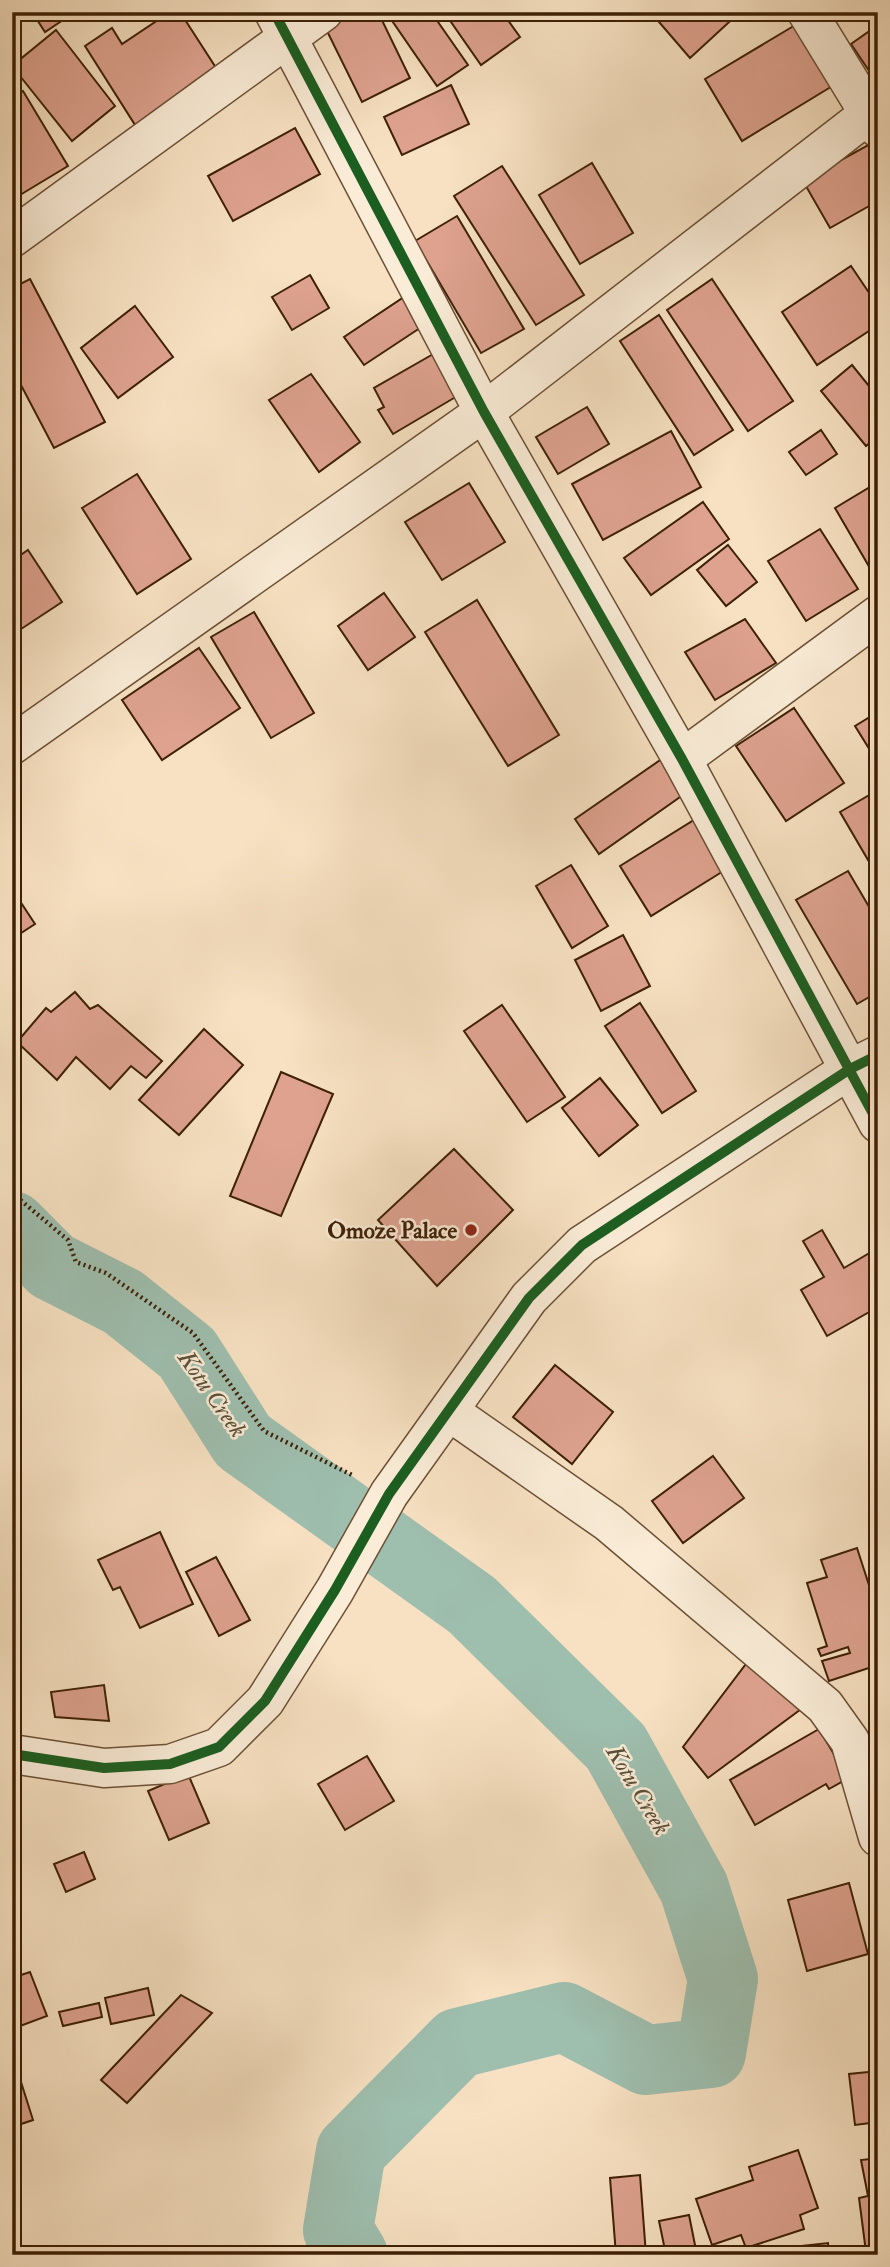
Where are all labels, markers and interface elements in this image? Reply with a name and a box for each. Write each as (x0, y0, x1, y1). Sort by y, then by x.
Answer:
place label: Omoze Palace (327, 1216, 457, 1245)
marker: Omoze Palace (463, 1222, 479, 1238)
water label: Kotu Creek (170, 1343, 253, 1444)
water label: Kotu Creek (598, 1738, 677, 1841)

